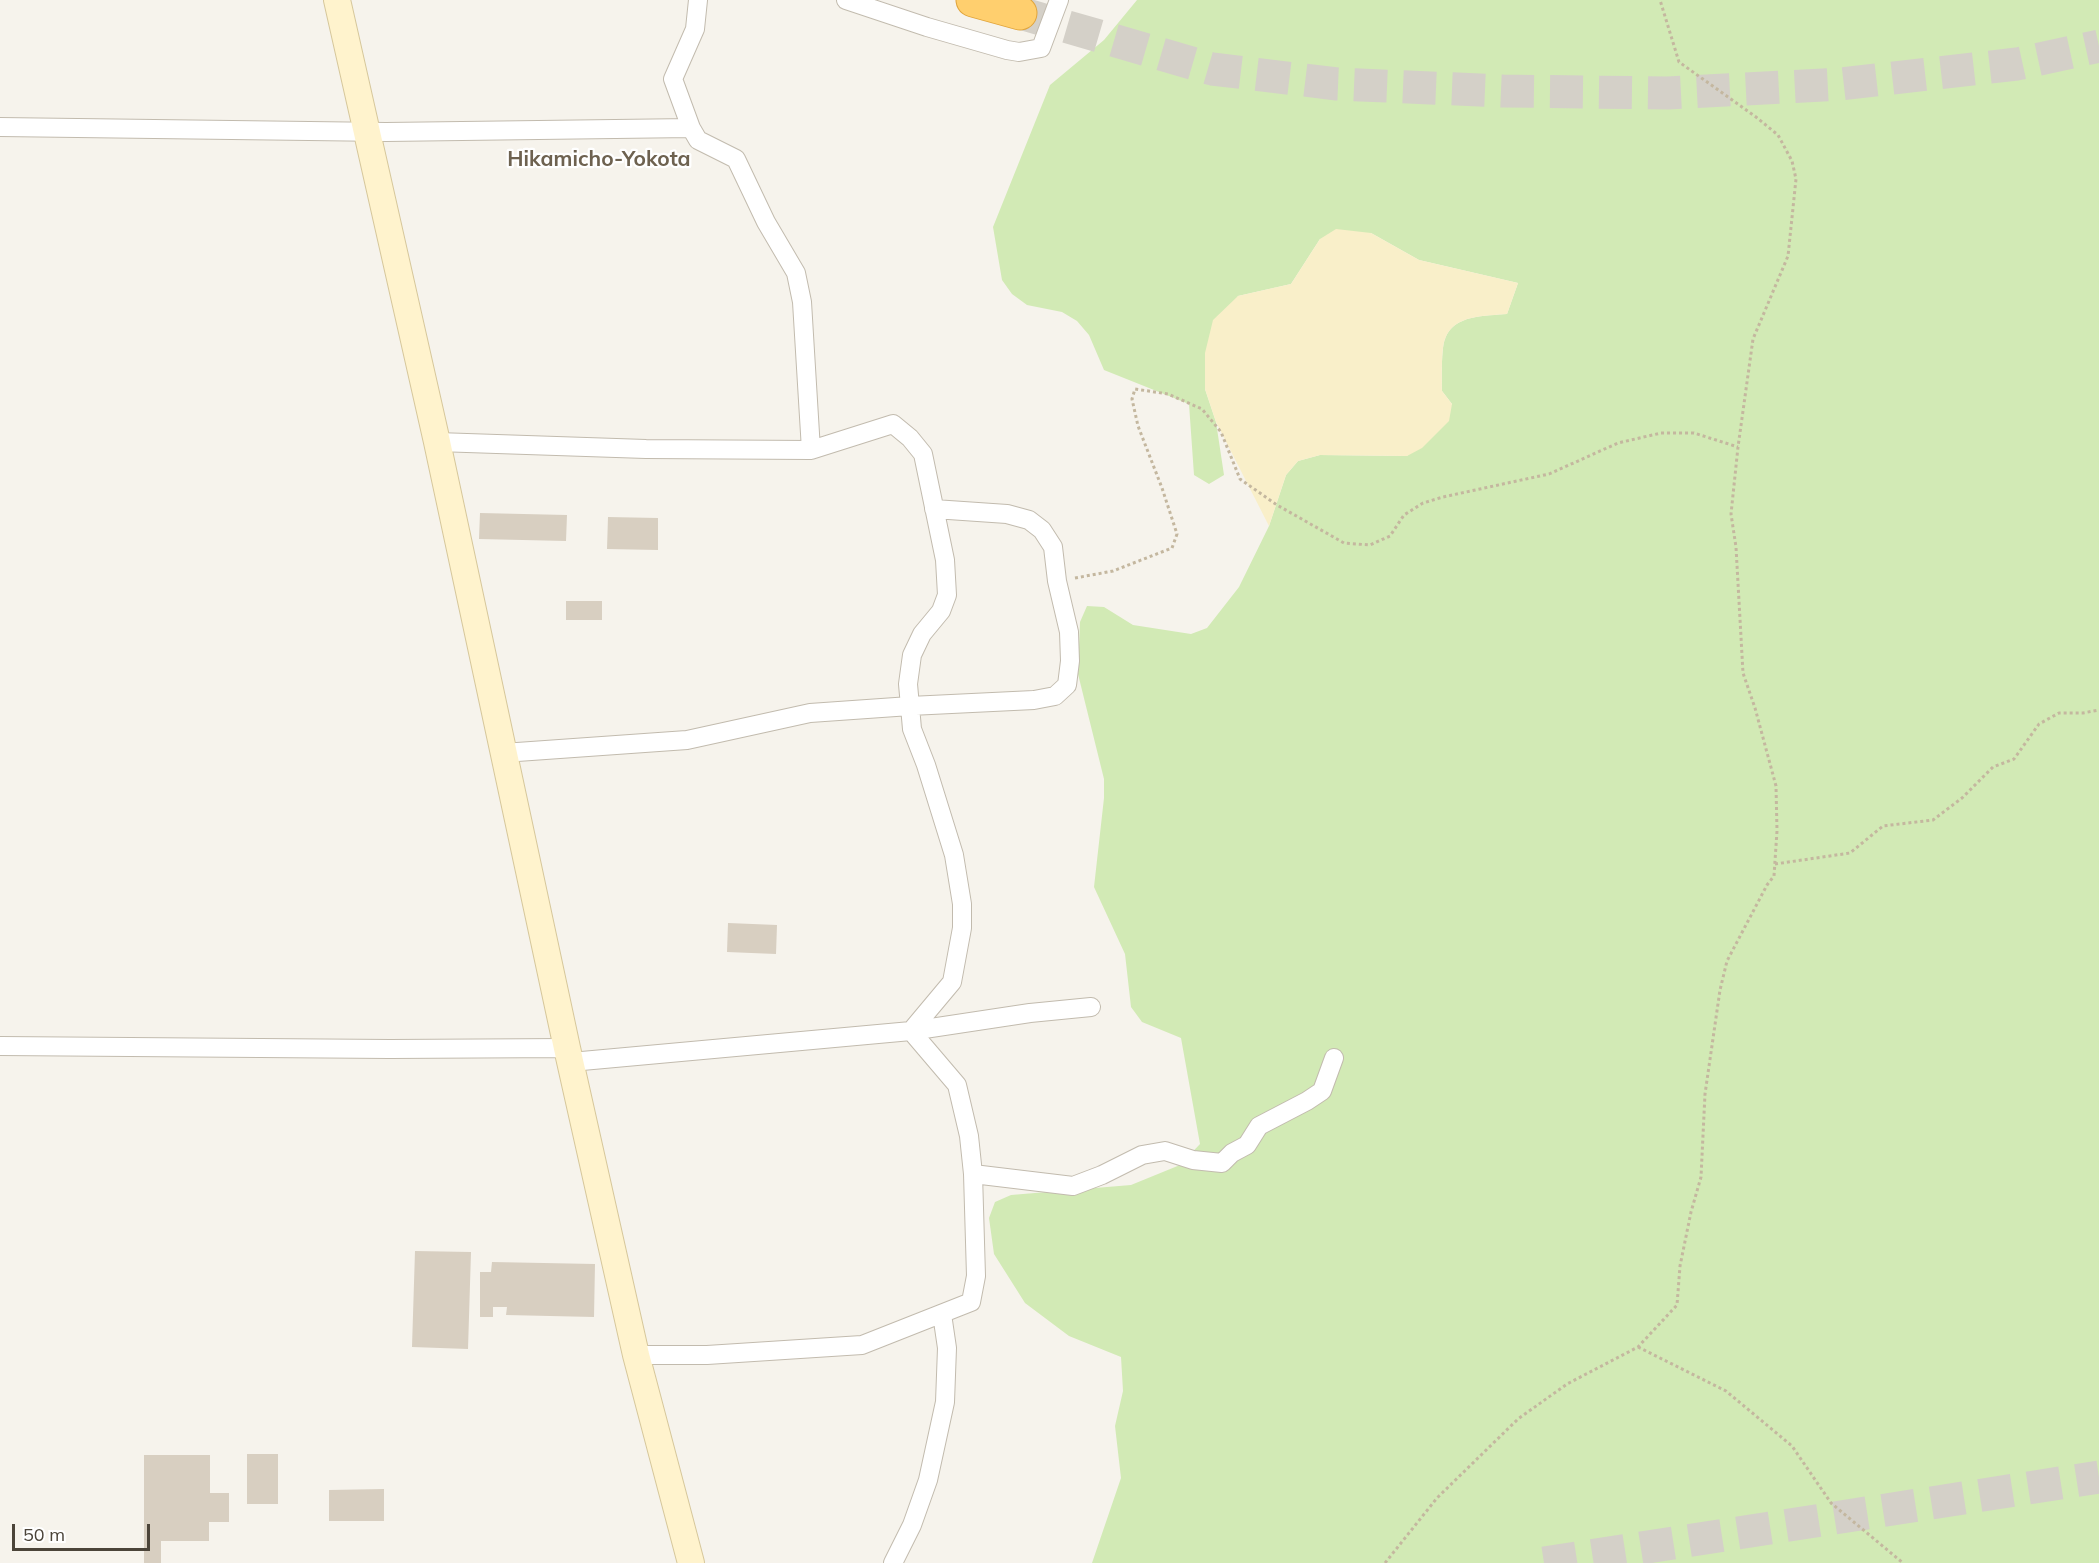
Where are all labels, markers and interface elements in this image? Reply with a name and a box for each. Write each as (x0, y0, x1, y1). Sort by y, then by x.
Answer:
district label: Hikamicho-Yokota (507, 147, 691, 173)
scale bar (15, 1512, 153, 1550)
text: 50 m (23, 1523, 65, 1546)

